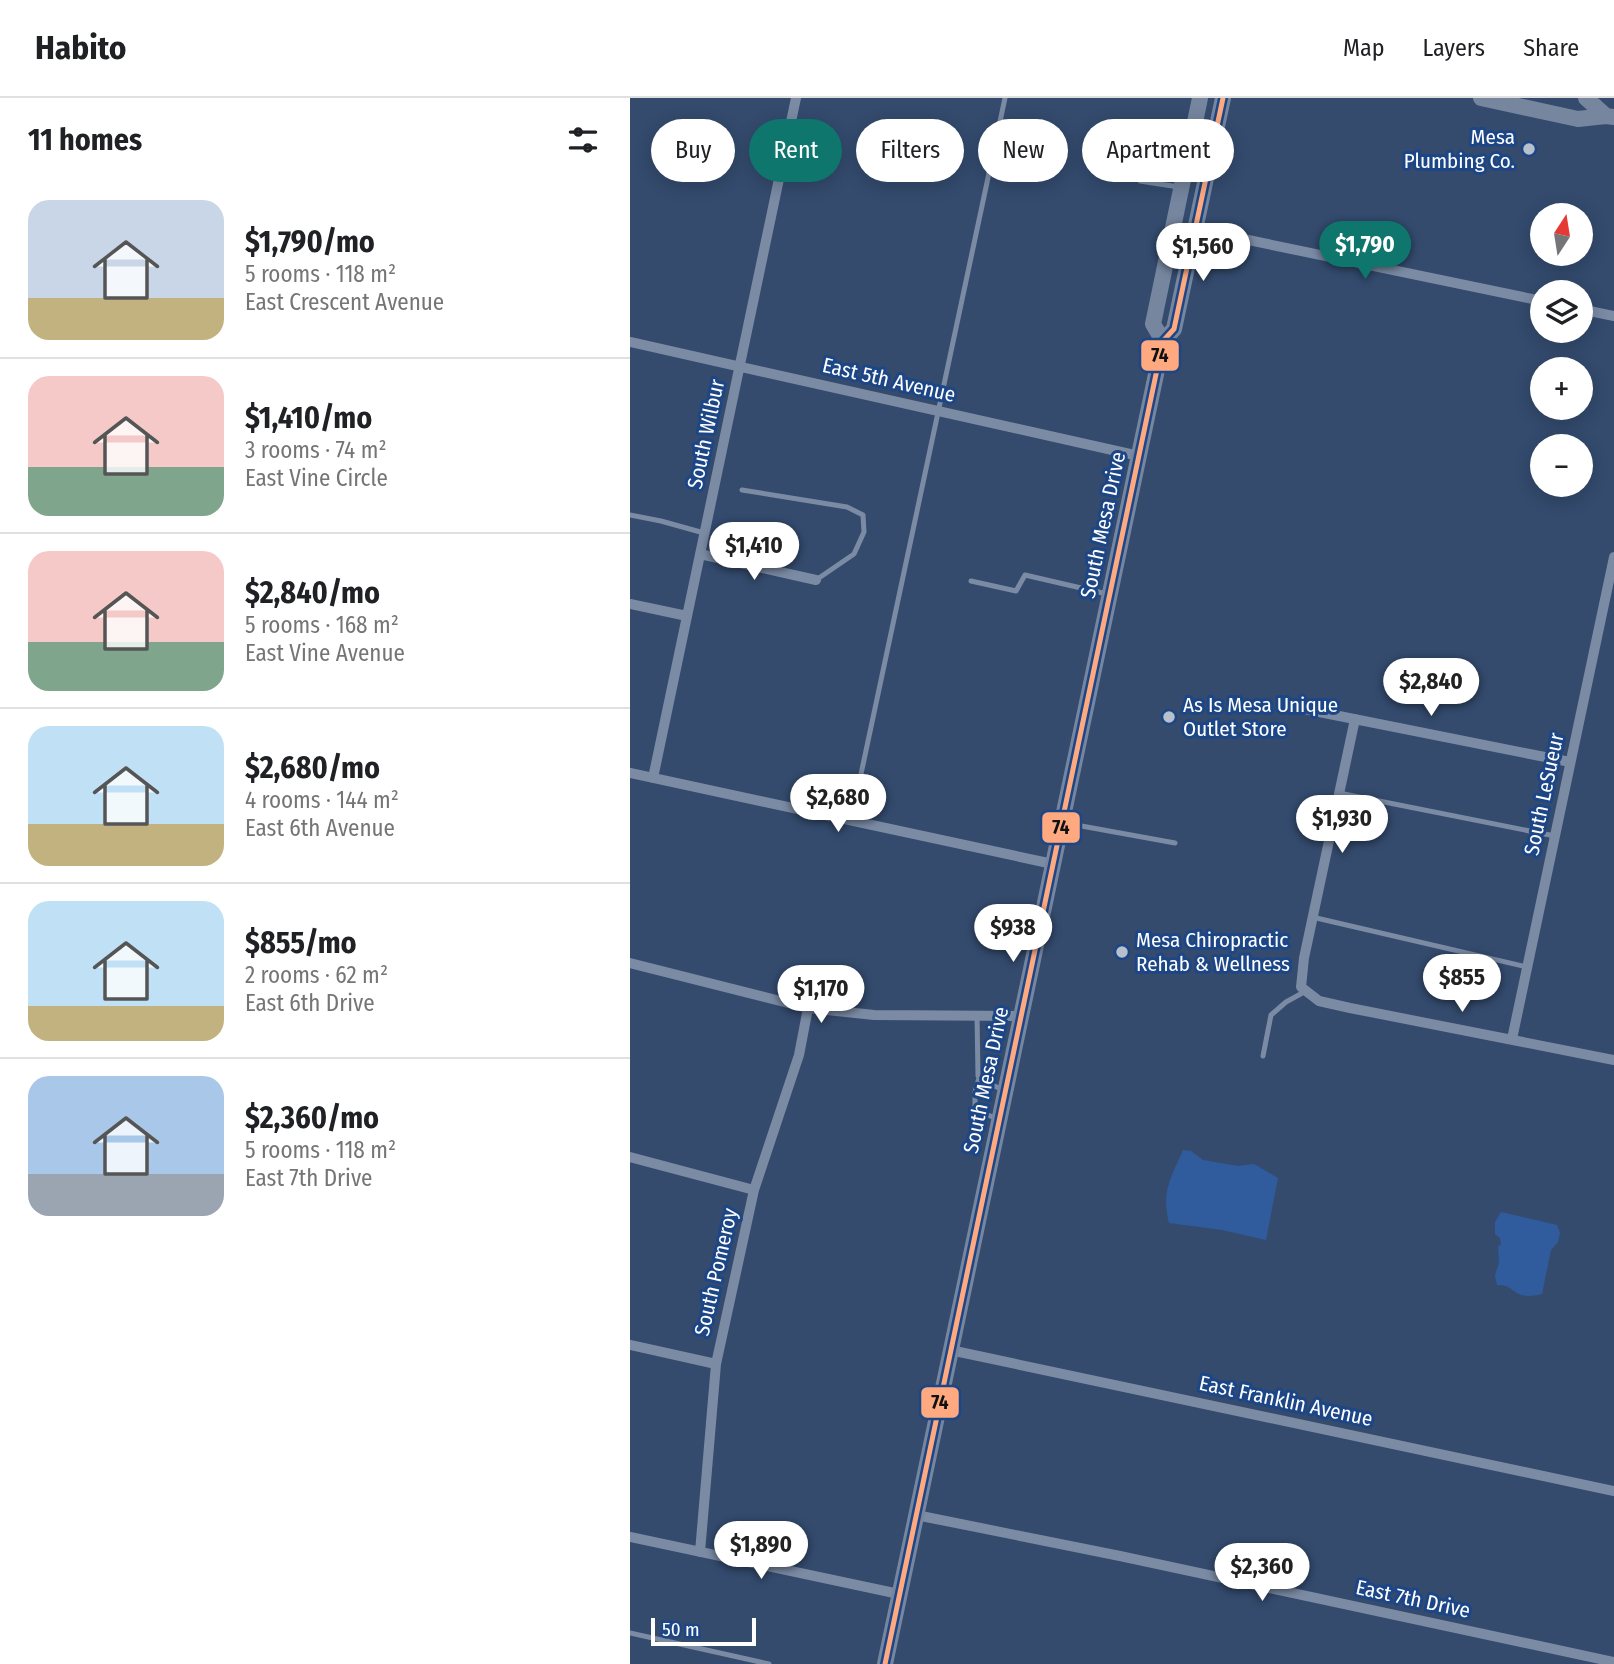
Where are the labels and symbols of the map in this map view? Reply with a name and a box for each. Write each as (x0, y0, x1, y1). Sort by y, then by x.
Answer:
place label: Mesa Plumbing Co. (1404, 124, 1515, 174)
marker: Mesa Plumbing Co. (1521, 141, 1537, 157)
north arrow (1530, 203, 1592, 266)
pin: $1,790 (1308, 222, 1422, 281)
pin: $1,560 (1146, 223, 1260, 283)
line badge: 74 (1140, 339, 1180, 372)
text: 74 (1151, 344, 1169, 367)
street label: East 5th Avenue (820, 352, 958, 408)
street label: South Wilbur (682, 376, 730, 491)
street label: South Mesa Drive (1075, 449, 1131, 601)
pin: $1,410 (697, 522, 811, 582)
pin: $2,840 (1374, 658, 1488, 718)
place label: As Is Mesa Unique Outlet Store (1183, 692, 1338, 742)
marker: As Is Mesa Unique Outlet Store (1161, 709, 1177, 725)
street label: South LeSueur (1518, 730, 1570, 858)
pin: $2,680 (781, 774, 895, 834)
pin: $1,930 (1285, 796, 1399, 855)
line badge: 74 (1041, 811, 1081, 844)
text: 74 (1052, 816, 1070, 839)
pin: $938 (972, 904, 1054, 964)
place label: Mesa Chiropractic Rehab & Wellness (1136, 927, 1290, 977)
marker: Mesa Chiropractic Rehab & Wellness (1114, 944, 1130, 960)
pin: $855 (1421, 954, 1503, 1014)
pin: $1,170 (764, 965, 878, 1025)
street label: South Mesa Drive (958, 1004, 1014, 1156)
street label: South Pomeroy (689, 1205, 743, 1338)
street label: East Franklin Avenue (1197, 1370, 1375, 1432)
line badge: 74 (920, 1386, 960, 1419)
text: 74 (931, 1391, 949, 1414)
pin: $1,890 (704, 1522, 818, 1581)
pin: $2,360 (1205, 1544, 1319, 1603)
street label: East 7th Drive (1353, 1574, 1473, 1624)
scale bar (651, 1615, 756, 1647)

